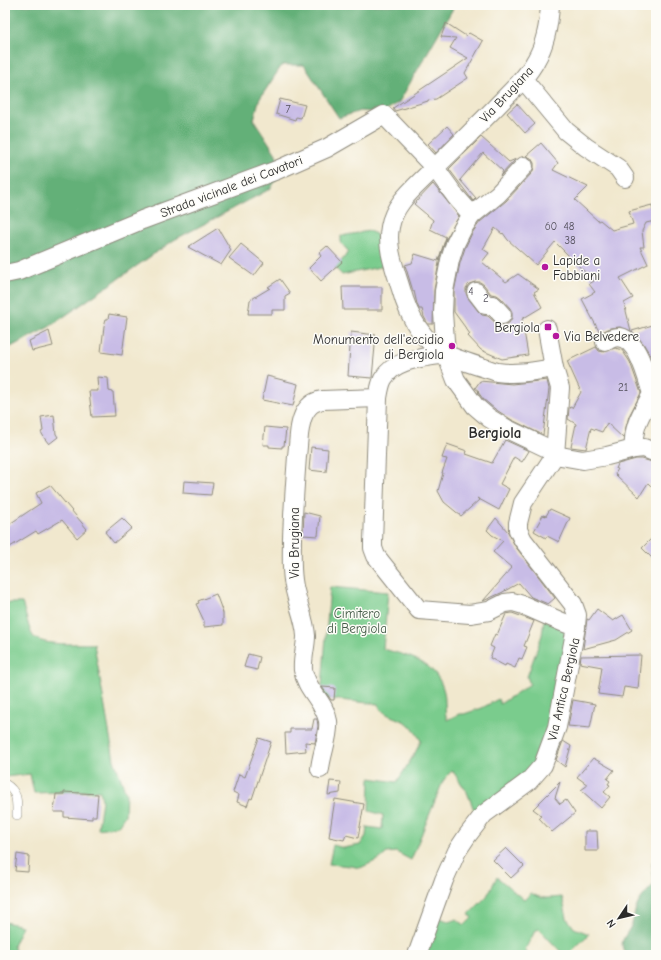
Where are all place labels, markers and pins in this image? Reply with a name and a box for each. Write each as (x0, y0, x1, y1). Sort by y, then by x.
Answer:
place label: Lapide a Fabbiani (553, 253, 600, 283)
marker: Lapide a Fabbiani (540, 262, 550, 272)
place label: Bergiola (494, 320, 540, 335)
marker: Bergiola (543, 322, 553, 332)
place label: Via Belvedere (564, 329, 639, 344)
marker: Via Belvedere (551, 331, 561, 341)
place label: Monumento dell'eccidio di Bergiola (313, 332, 444, 362)
marker: Monumento dell'eccidio di Bergiola (447, 341, 457, 351)

